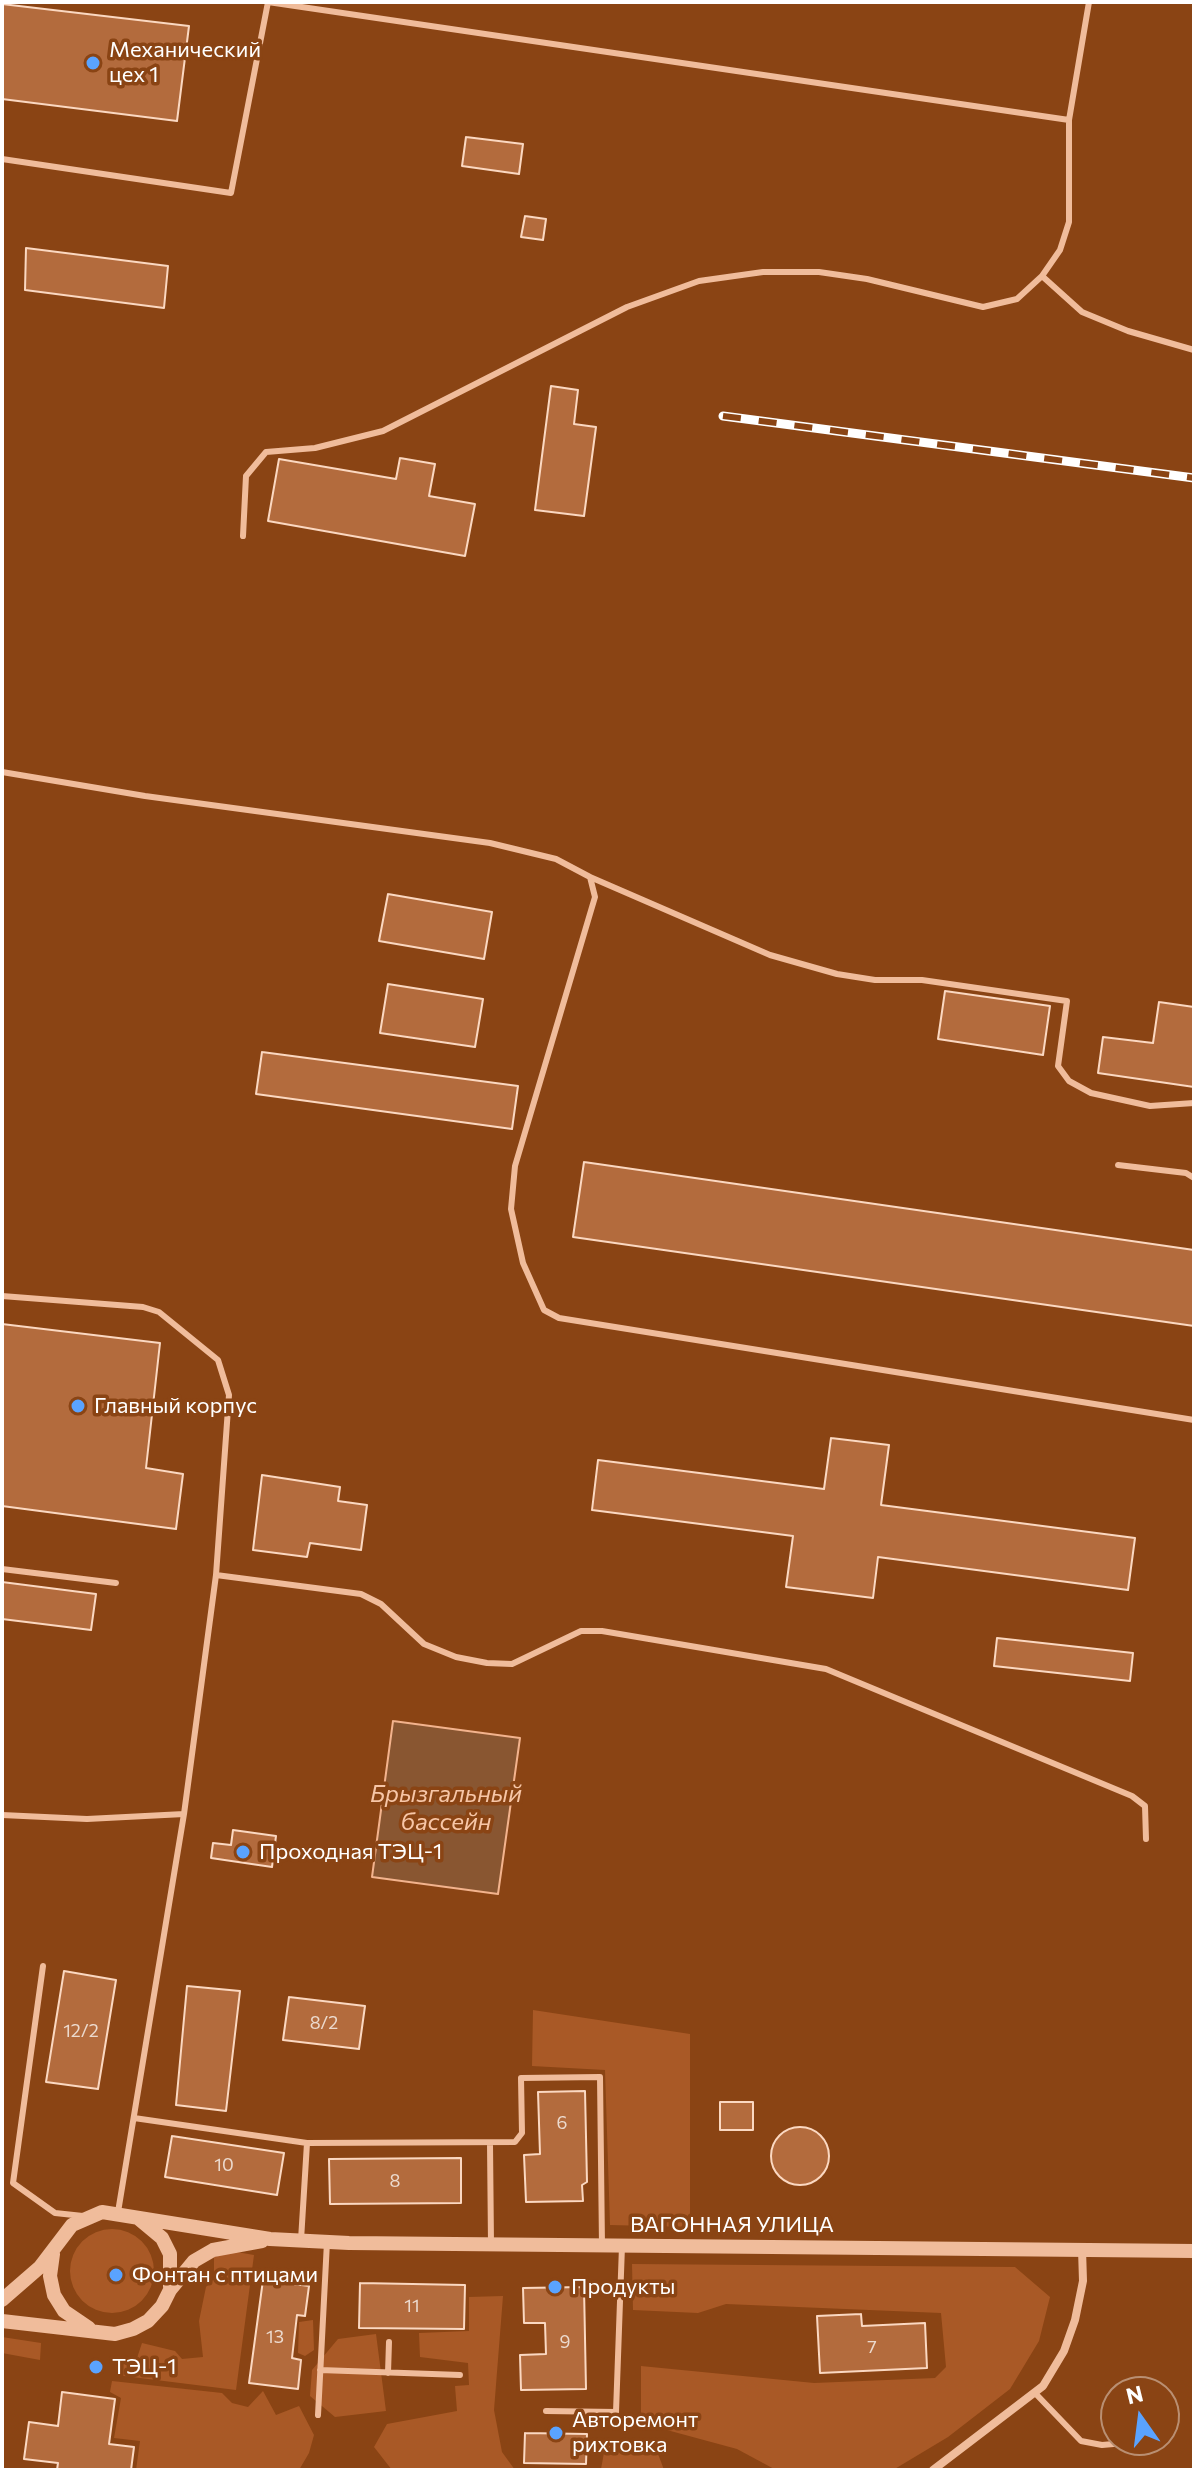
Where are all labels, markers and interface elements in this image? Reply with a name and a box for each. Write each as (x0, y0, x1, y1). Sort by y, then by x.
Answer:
place label: Механический цех 1 (109, 37, 261, 88)
marker: Механический цех 1 (84, 54, 102, 72)
place label: Главный корпус (94, 1393, 257, 1419)
marker: Главный корпус (69, 1397, 87, 1415)
water label: Брызгальный бассейн (370, 1780, 522, 1836)
place label: Проходная ТЭЦ-1 (259, 1839, 442, 1865)
marker: Проходная ТЭЦ-1 (234, 1843, 252, 1861)
house number: 8/2 (310, 2012, 338, 2034)
house number: 12/2 (63, 2020, 99, 2042)
house number: 6 (557, 2112, 567, 2134)
house number: 10 (214, 2154, 234, 2176)
house number: 8 (390, 2170, 400, 2192)
street label: ВАГОННАЯ УЛИЦА (630, 2212, 834, 2238)
place label: Фонтан с птицами (132, 2262, 318, 2288)
marker: Фонтан с птицами (107, 2266, 125, 2284)
place label: Продукты (571, 2274, 675, 2300)
marker: Продукты (546, 2278, 564, 2296)
house number: 11 (404, 2295, 420, 2317)
house number: 13 (266, 2326, 284, 2348)
house number: 9 (560, 2331, 570, 2353)
house number: 7 (867, 2336, 877, 2358)
place label: ТЭЦ-1 (112, 2354, 177, 2380)
marker: ТЭЦ-1 (87, 2358, 105, 2376)
north arrow (1100, 2376, 1180, 2456)
text: N (1123, 2379, 1146, 2409)
place label: Авторемонт рихтовка (572, 2407, 698, 2458)
marker: Авторемонт рихтовка (547, 2424, 565, 2442)

